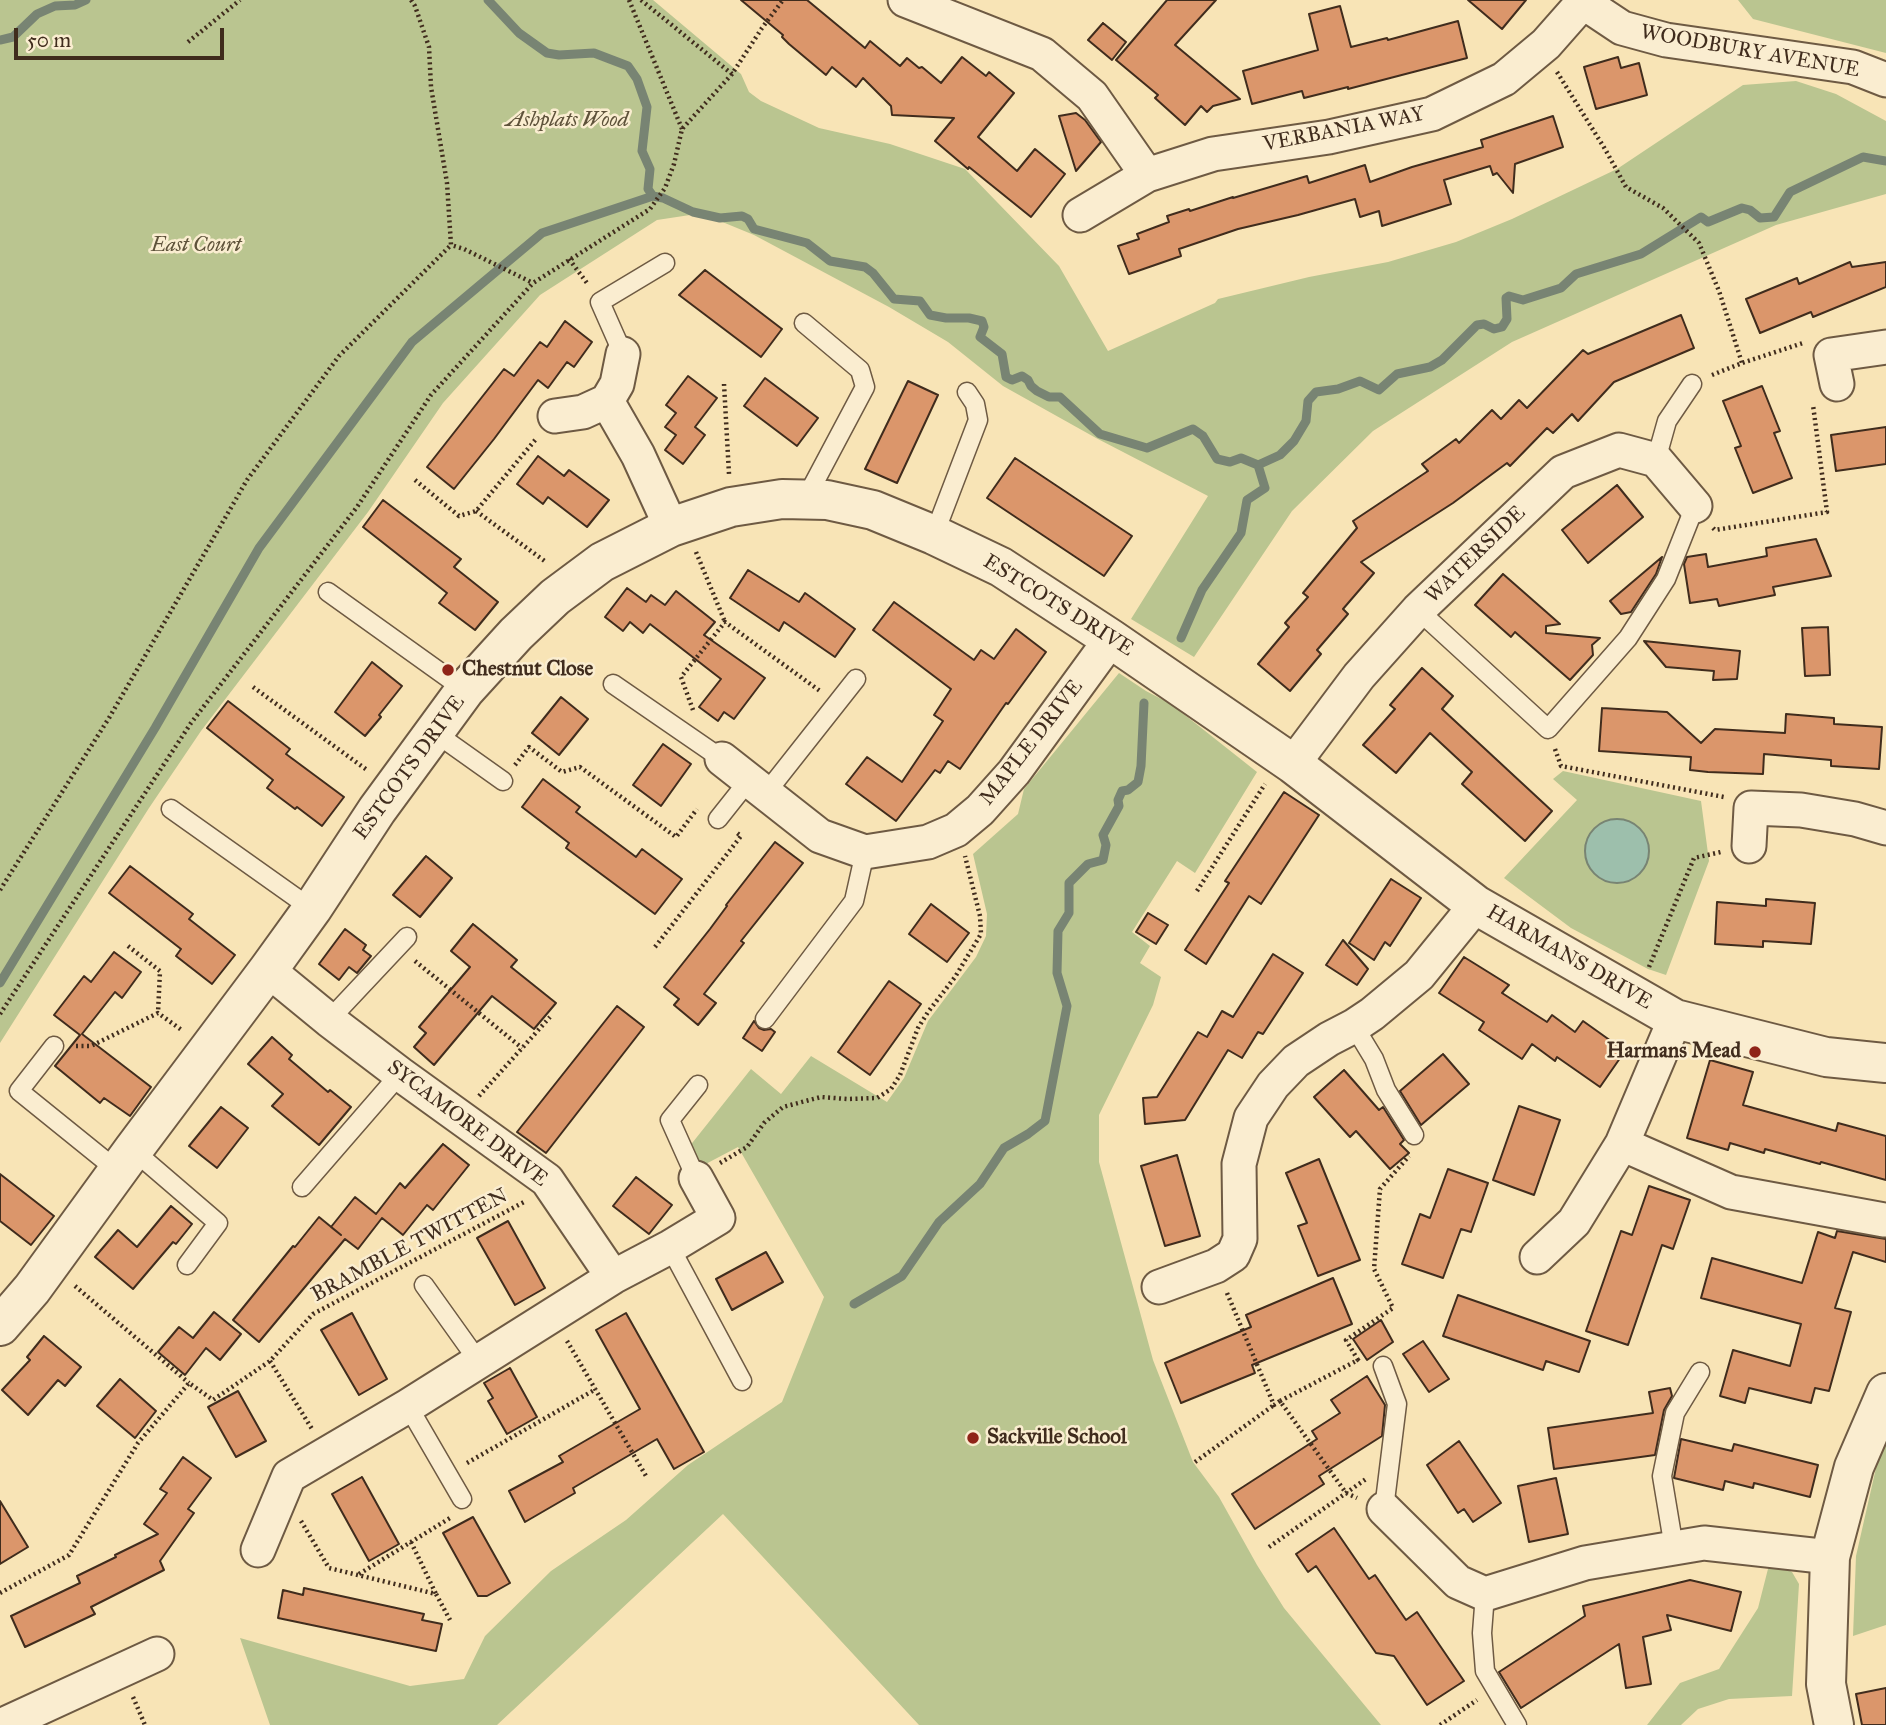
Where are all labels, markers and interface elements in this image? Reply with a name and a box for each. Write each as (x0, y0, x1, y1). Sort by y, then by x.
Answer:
scale bar (18, 14, 228, 58)
street label: WOODBURY AVENUE (1639, 20, 1861, 84)
text: 50 m (27, 27, 71, 53)
street label: VERBANIA WAY (1261, 102, 1427, 158)
park label: Ashplats Wood (506, 108, 628, 134)
park label: East Court (151, 233, 241, 259)
street label: WATERSIDE (1421, 501, 1531, 609)
street label: ESTCOTS DRIVE (978, 550, 1138, 662)
place label: Chestnut Close (462, 657, 593, 683)
marker: Chestnut Close (440, 662, 456, 678)
street label: MAPLE DRIVE (975, 675, 1089, 811)
street label: ESTCOTS DRIVE (349, 691, 471, 845)
street label: HARMANS DRIVE (1482, 900, 1656, 1016)
place label: Harmans Mead (1606, 1039, 1741, 1065)
marker: Harmans Mead (1747, 1044, 1763, 1060)
street label: SYCAMORE DRIVE (382, 1055, 552, 1193)
street label: BRAMBLE TWITTEN (308, 1184, 512, 1308)
place label: Sackville School (987, 1425, 1127, 1451)
marker: Sackville School (965, 1430, 981, 1446)

